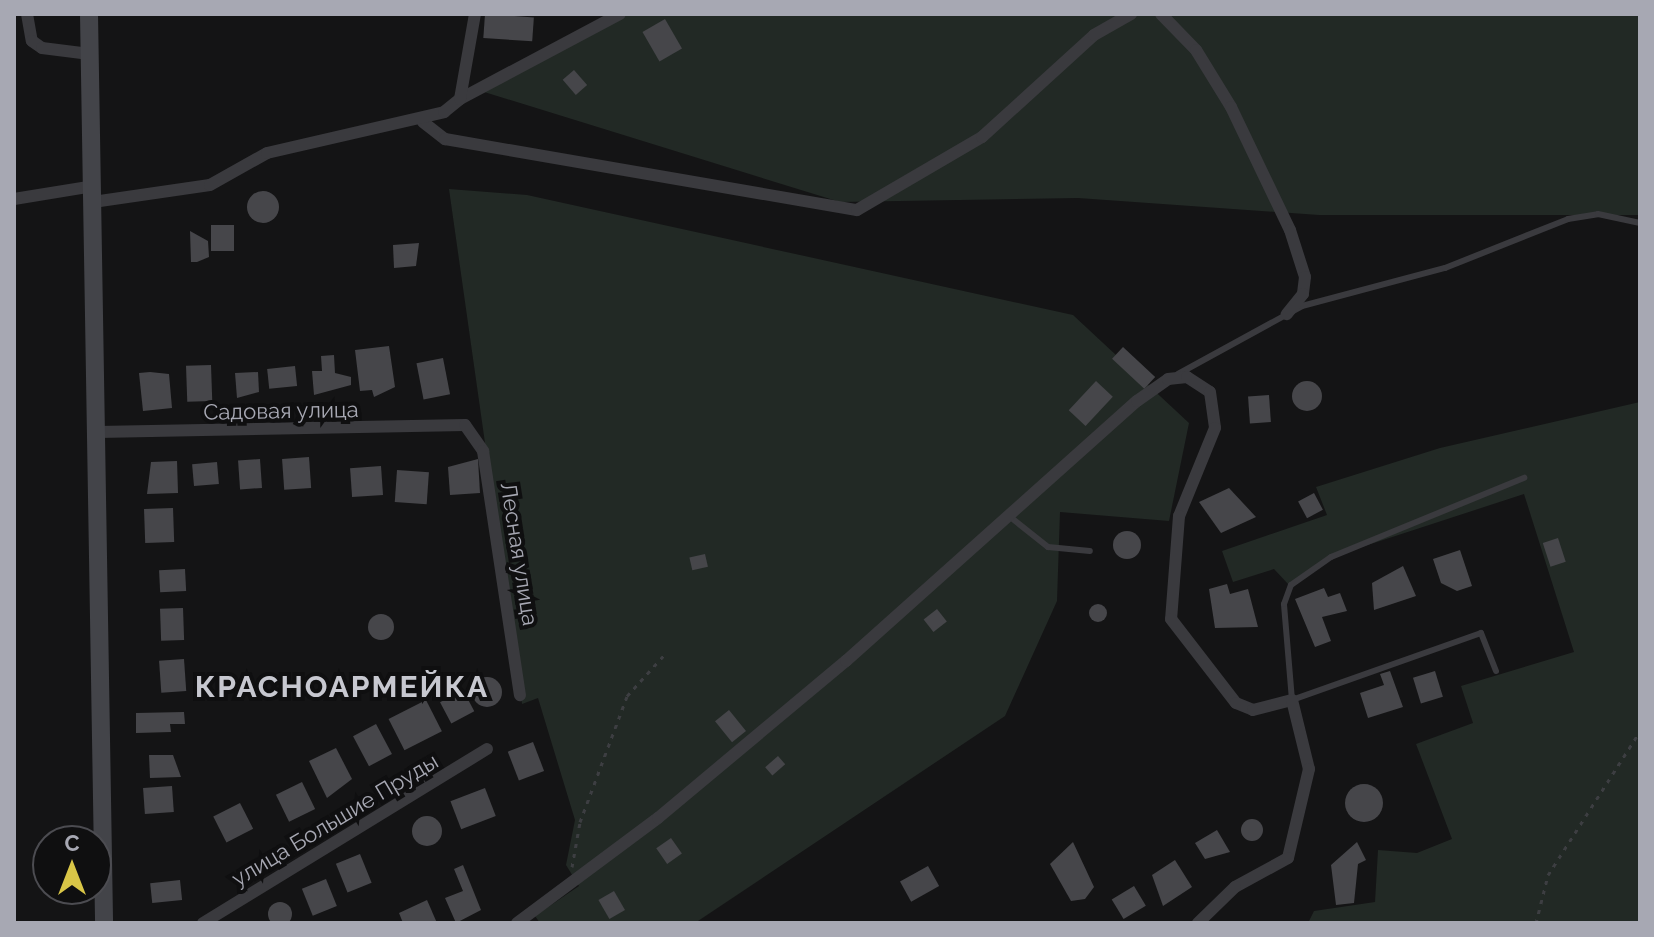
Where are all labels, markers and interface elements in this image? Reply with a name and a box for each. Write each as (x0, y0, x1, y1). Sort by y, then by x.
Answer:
street label: Садовая улица (203, 396, 359, 426)
street label: Лесная улица (495, 480, 543, 628)
district label: КРАСНОАРМЕЙКА (195, 669, 489, 705)
street label: улица Большие Пруды (227, 748, 443, 892)
north arrow (32, 825, 112, 905)
text: С (64, 830, 80, 856)

